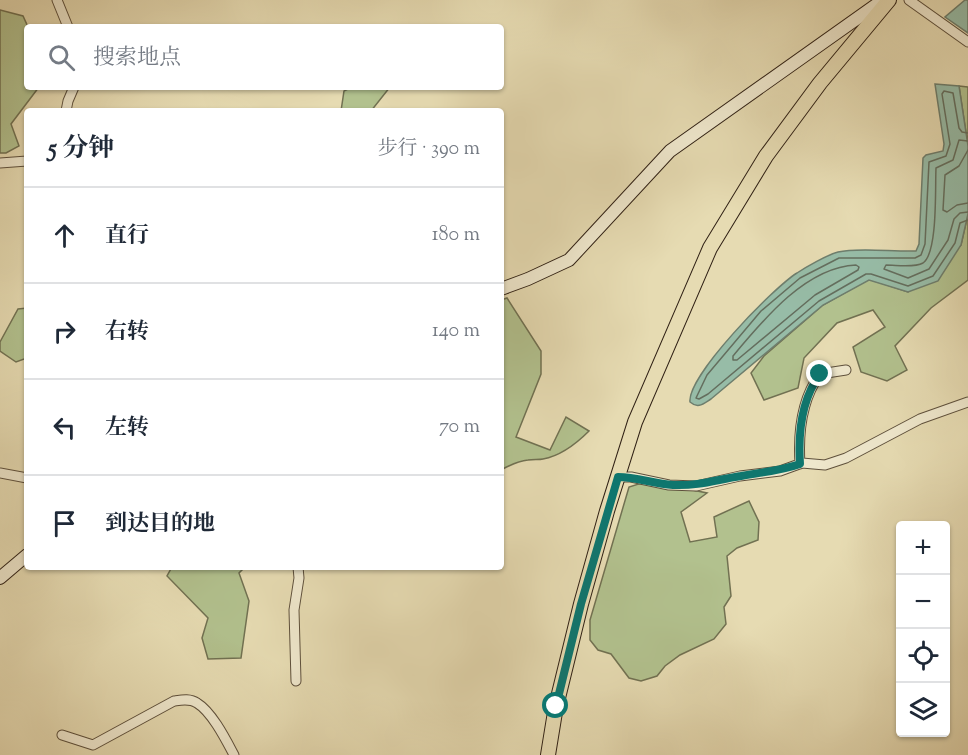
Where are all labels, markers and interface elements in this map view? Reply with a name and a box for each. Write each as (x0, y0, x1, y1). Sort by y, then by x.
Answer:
search box (24, 24, 504, 90)
icon: search (45, 41, 78, 74)
text: 搜索地点 (93, 43, 181, 75)
text: 5 分钟 (48, 131, 114, 168)
text: 步行 · 390 m (377, 135, 480, 164)
icon: ahead (48, 219, 81, 252)
text: 直行 (105, 221, 149, 253)
text: 180 m (432, 221, 480, 250)
icon: right (48, 315, 81, 348)
text: 右转 (105, 317, 149, 349)
text: 140 m (432, 317, 480, 346)
route end (806, 360, 832, 386)
icon: left (48, 411, 81, 444)
text: 左转 (105, 413, 149, 445)
text: 70 m (439, 413, 480, 442)
icon: arrive (48, 507, 81, 540)
text: 到达目的地 (105, 509, 215, 541)
map controls (896, 521, 950, 737)
button: + (896, 521, 950, 575)
button: − (896, 575, 950, 629)
button: locate (896, 629, 950, 683)
button: layers (896, 683, 950, 737)
route start (542, 692, 568, 718)

